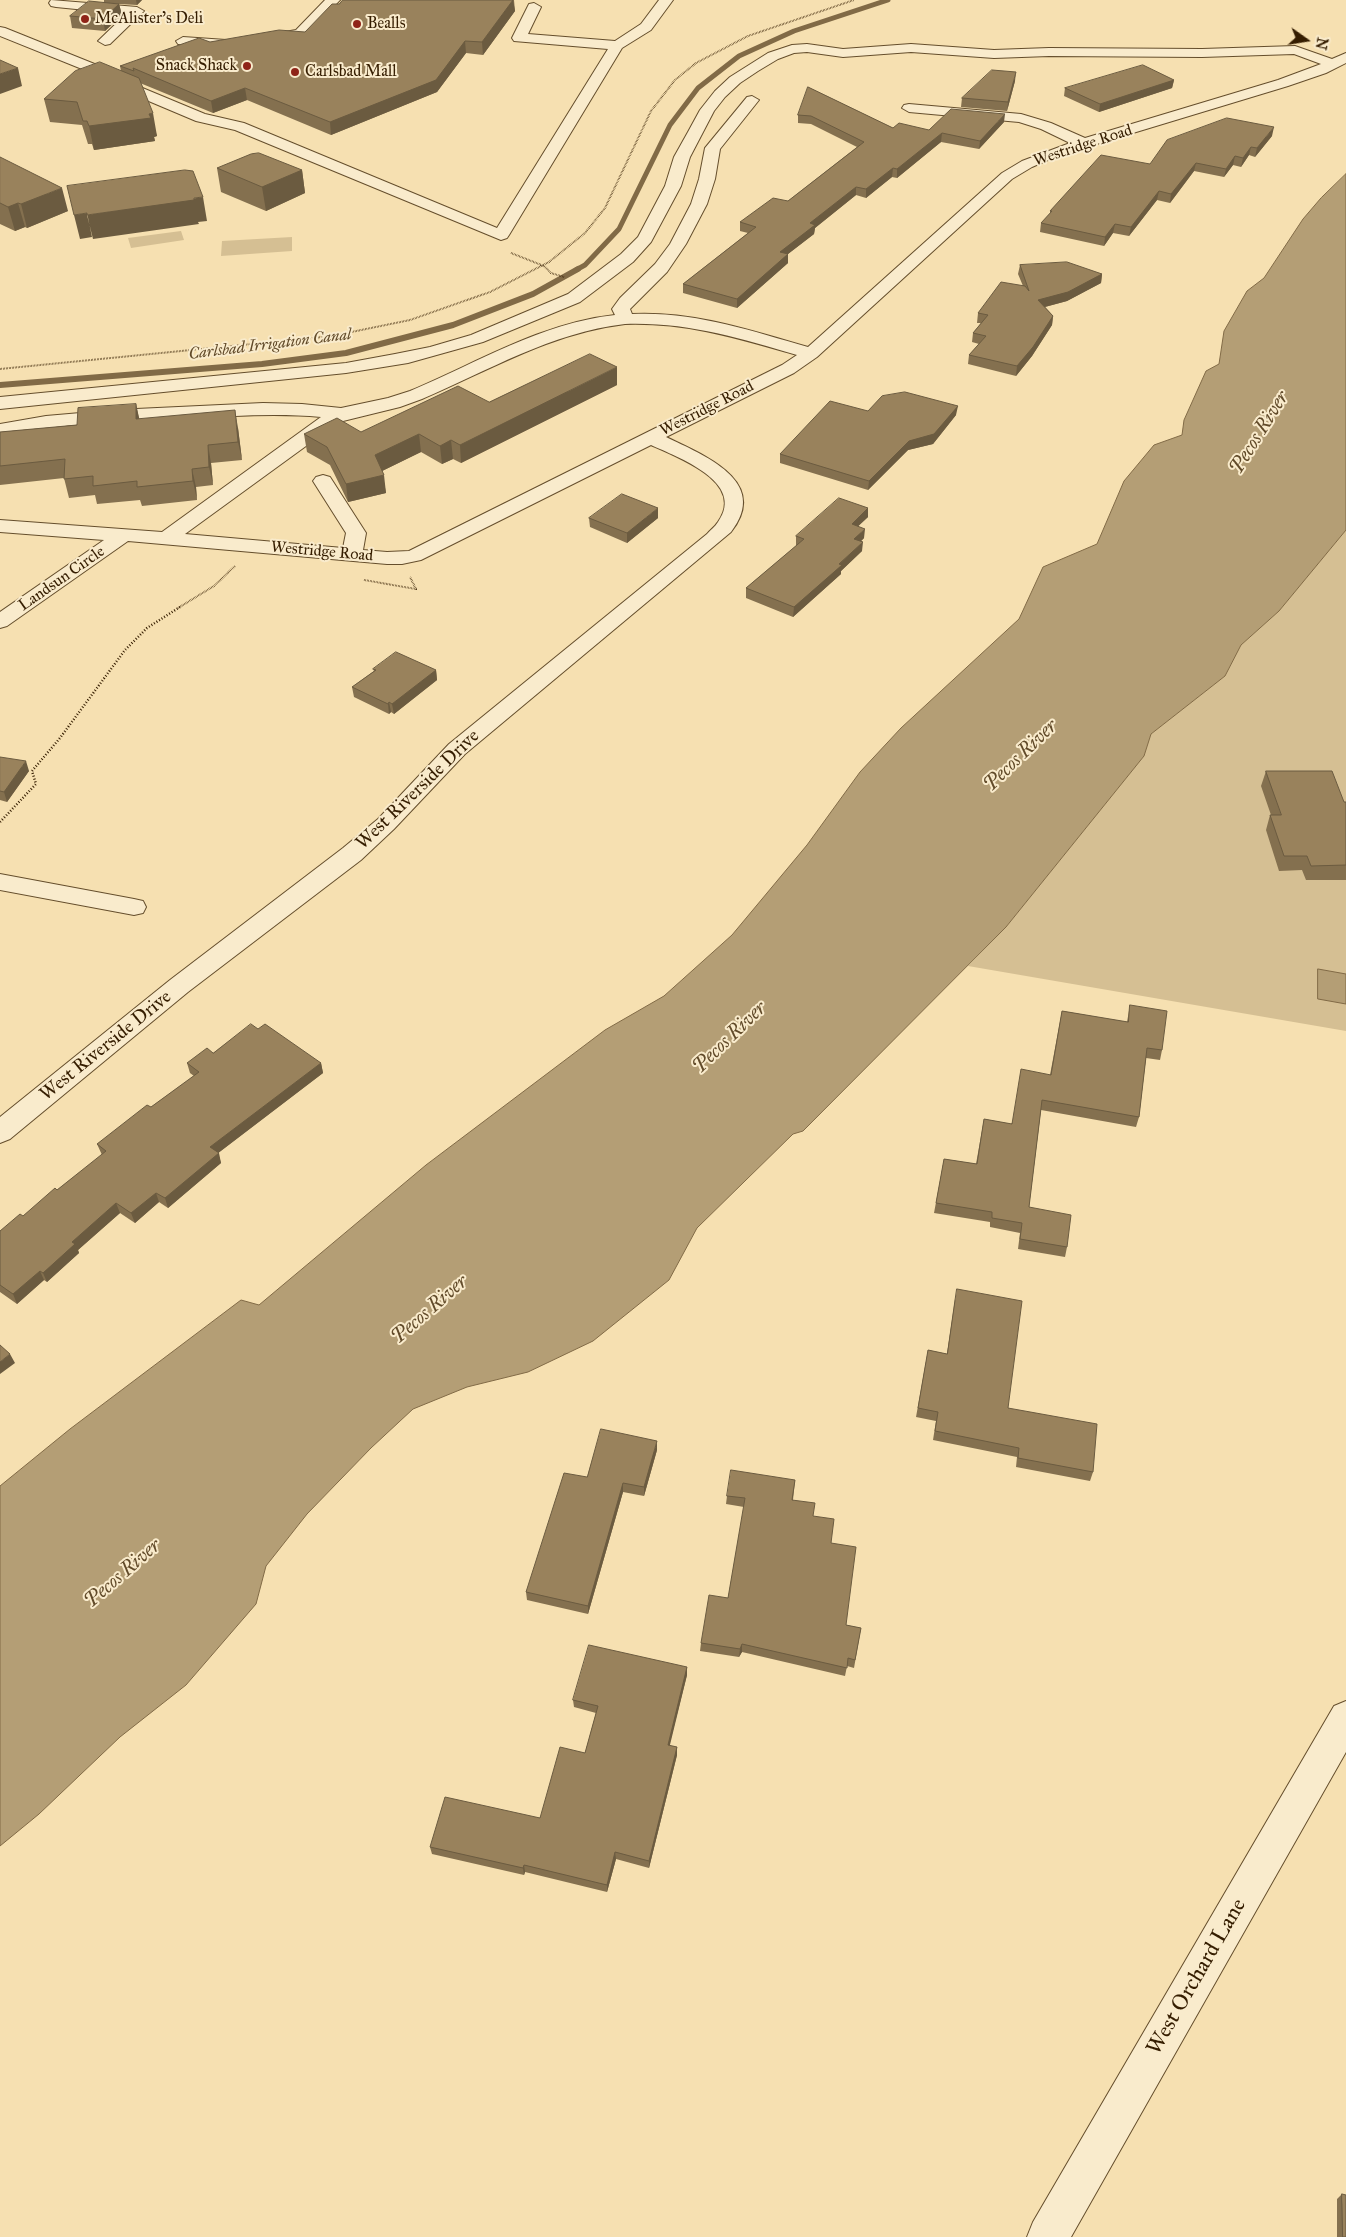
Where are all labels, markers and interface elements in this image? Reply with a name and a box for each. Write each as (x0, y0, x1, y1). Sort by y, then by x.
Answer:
place label: McAlister's Deli (95, 9, 203, 29)
marker: McAlister's Deli (79, 13, 91, 25)
place label: Bealls (367, 14, 405, 34)
north arrow (1281, 15, 1331, 65)
marker: Bealls (351, 18, 363, 30)
text: N (1311, 36, 1331, 51)
place label: Snack Shack (156, 56, 237, 76)
marker: Snack Shack (241, 60, 253, 72)
place label: Carlsbad Mall (305, 62, 397, 82)
marker: Carlsbad Mall (289, 66, 301, 78)
street label: Westridge Road (1031, 121, 1135, 171)
water label: Carlsbad Irrigation Canal (188, 325, 352, 365)
street label: Westridge Road (657, 377, 757, 441)
water label: Pecos River (1225, 387, 1295, 479)
street label: Westridge Road (270, 538, 374, 566)
street label: Landsun Circle (15, 542, 109, 616)
water label: Pecos River (979, 715, 1063, 797)
street label: West Riverside Drive (352, 725, 484, 855)
street label: West Riverside Drive (36, 986, 176, 1106)
water label: Pecos River (688, 997, 772, 1079)
water label: Pecos River (387, 1270, 473, 1350)
water label: Pecos River (80, 1534, 166, 1614)
street label: West Orchard Lane (1142, 1894, 1252, 2060)

